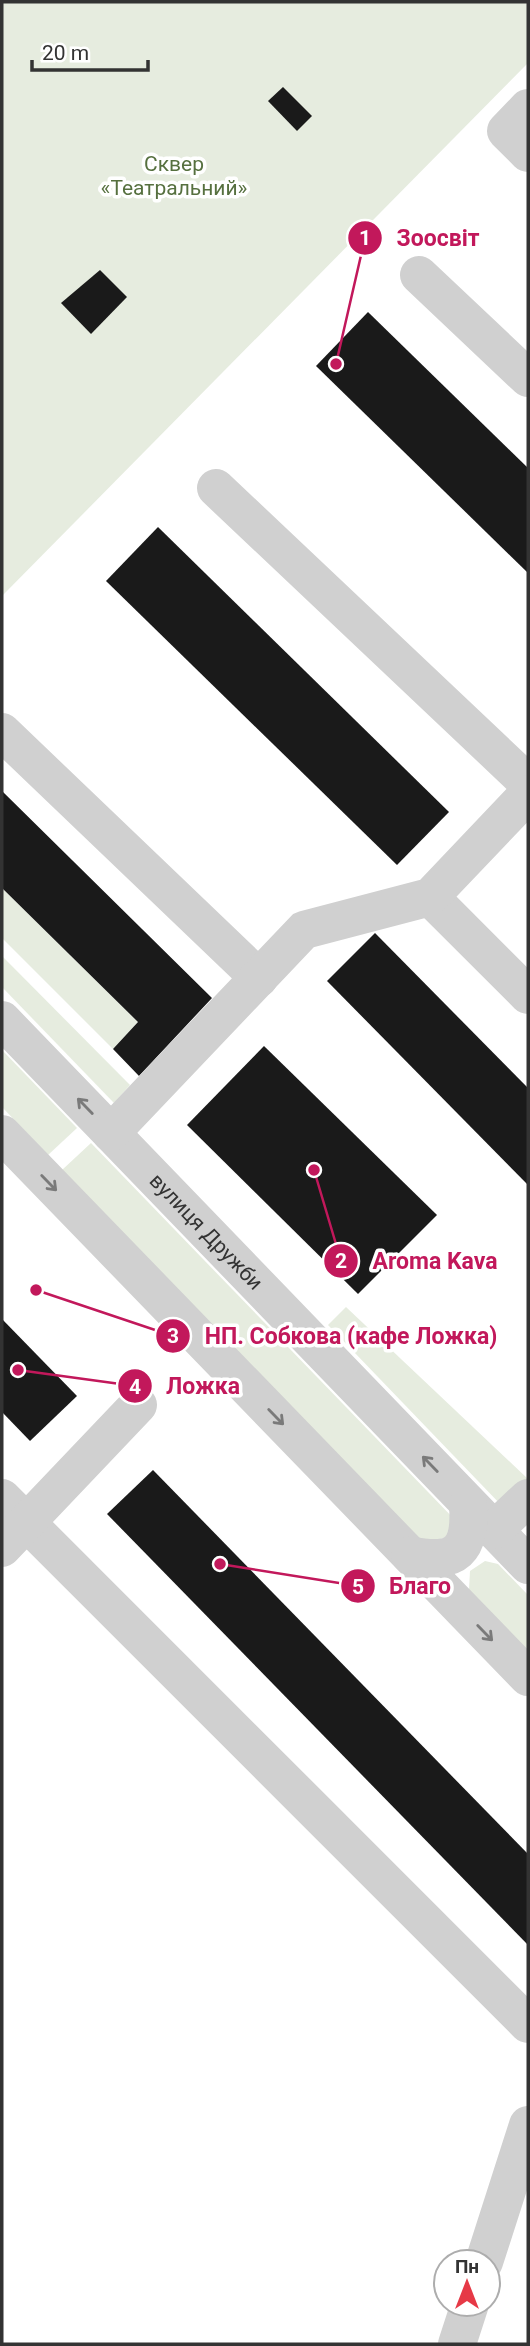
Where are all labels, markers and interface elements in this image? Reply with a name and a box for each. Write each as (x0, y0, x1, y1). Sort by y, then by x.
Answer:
scale bar (32, 28, 147, 72)
text: 20 m (42, 41, 89, 65)
park label: Сквер «Театральний» (101, 152, 248, 200)
callout: Зоосвіт (347, 216, 493, 260)
text: Зоосвіт (397, 225, 480, 252)
text: 1 (359, 226, 371, 250)
one-way arrow (76, 1098, 93, 1115)
street label: вулиця Дружби (145, 1168, 268, 1295)
one-way arrow (41, 1174, 58, 1191)
callout: Aroma Kava (323, 1239, 511, 1283)
text: Aroma Kava (372, 1248, 498, 1275)
text: 2 (335, 1249, 347, 1273)
callout: НП. Собкова (кафе Ложка) (156, 1314, 511, 1358)
text: НП. Собкова (кафе Ложка) (205, 1323, 497, 1350)
text: 3 (167, 1324, 179, 1348)
callout: Ложка (117, 1364, 254, 1408)
text: Ложка (166, 1373, 240, 1400)
text: 4 (129, 1375, 141, 1399)
one-way arrow (267, 1408, 284, 1425)
one-way arrow (421, 1455, 438, 1472)
callout: Благо (340, 1564, 465, 1608)
text: Благо (389, 1573, 451, 1600)
text: 5 (352, 1575, 364, 1599)
one-way arrow (477, 1624, 494, 1641)
north arrow (432, 2248, 502, 2318)
text: Пн (455, 2255, 479, 2278)

